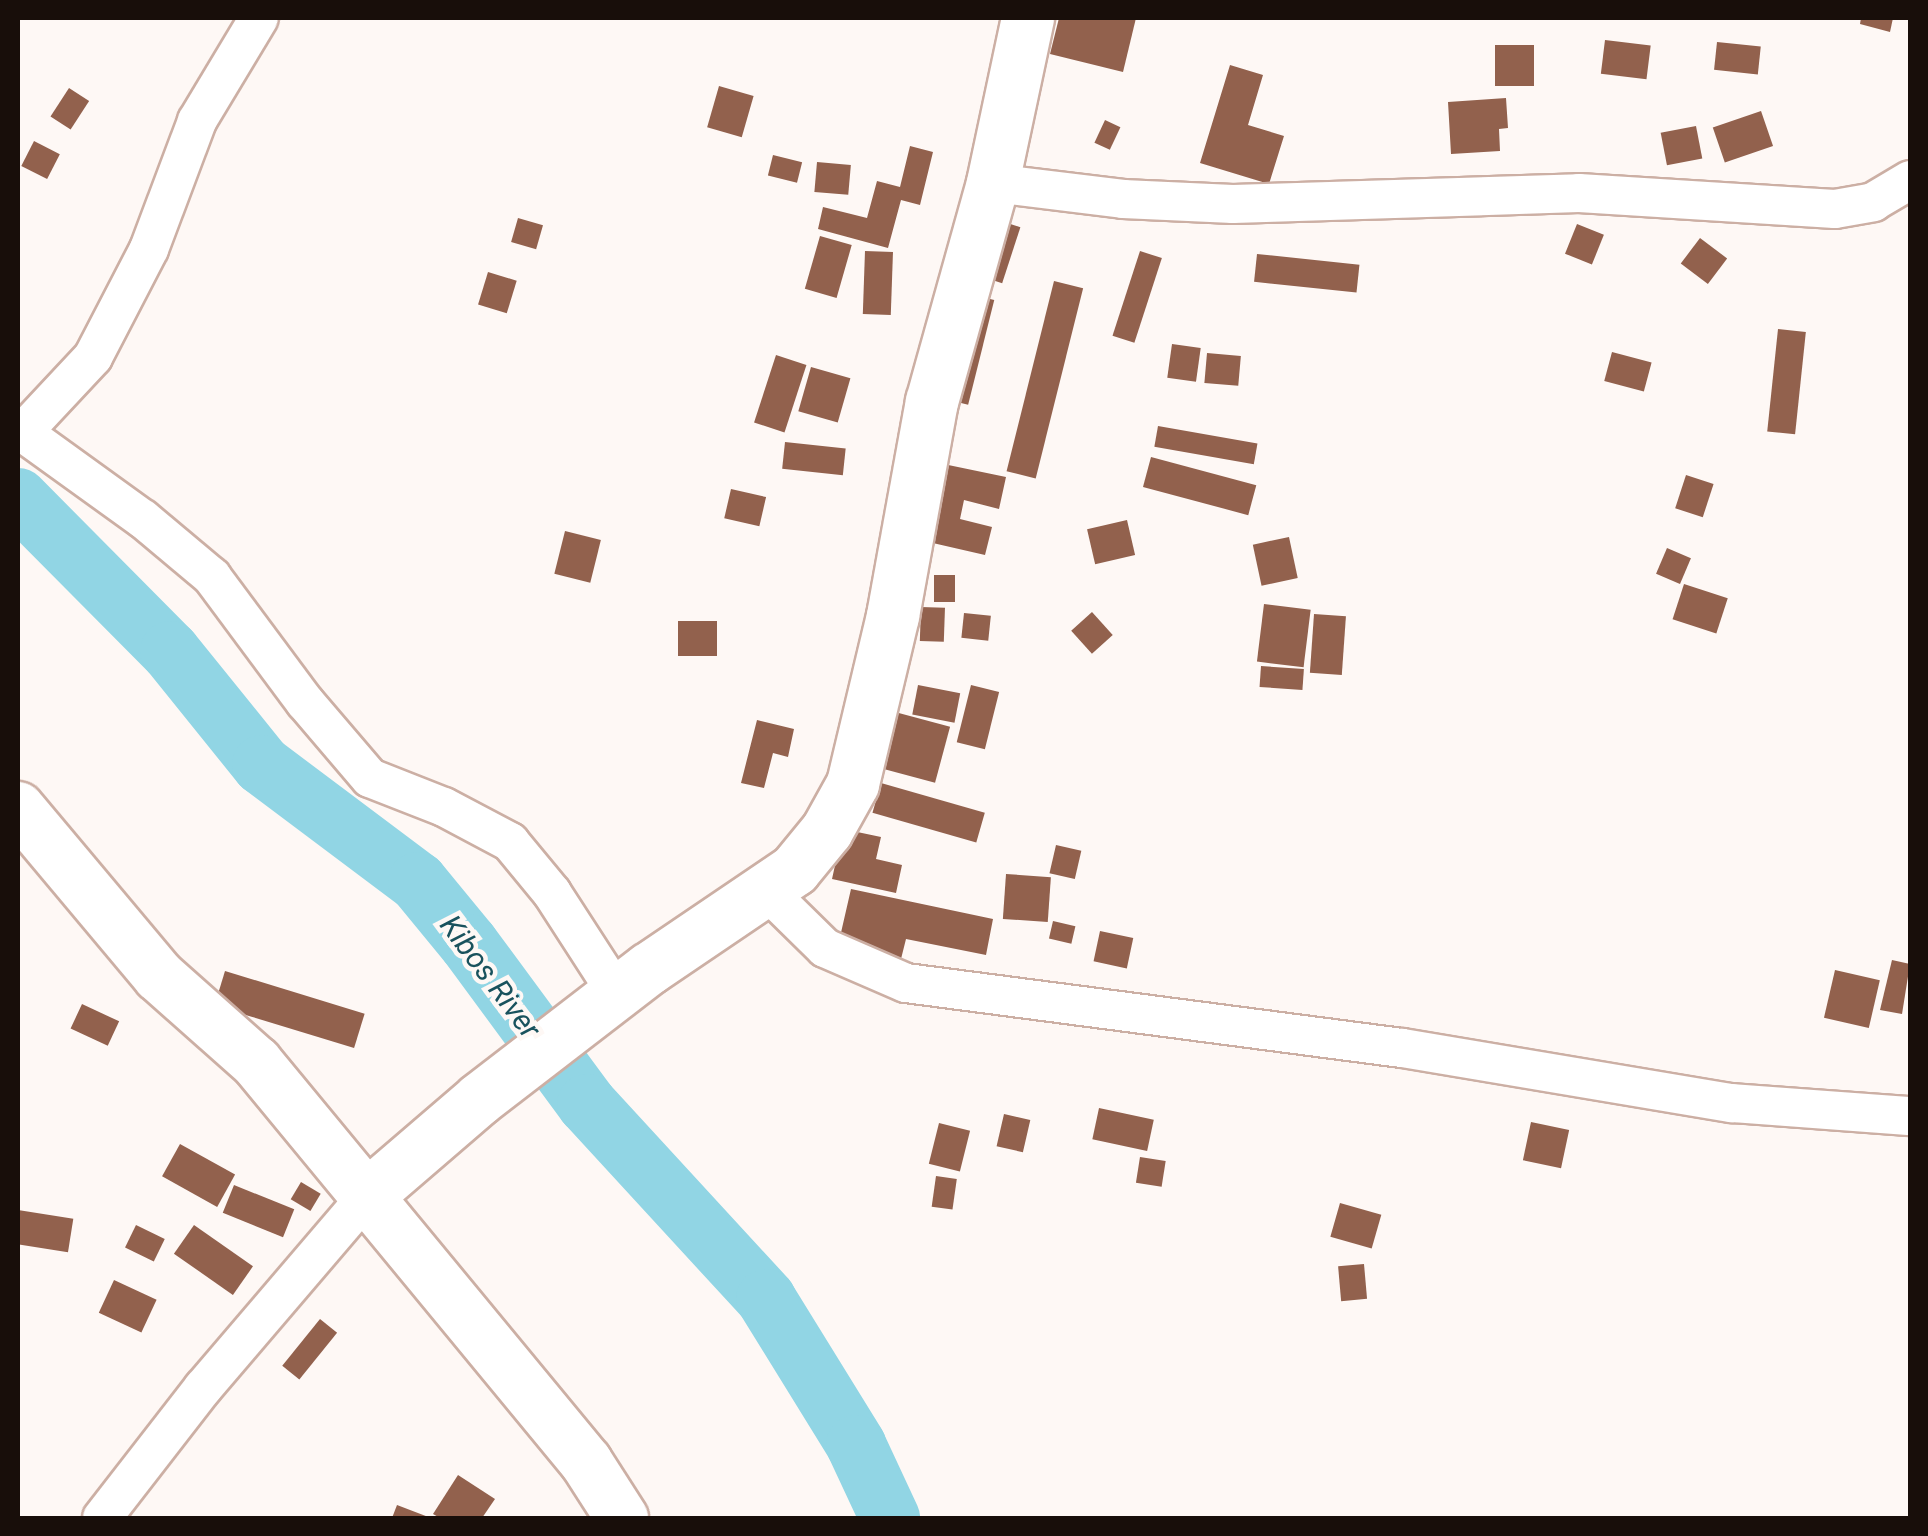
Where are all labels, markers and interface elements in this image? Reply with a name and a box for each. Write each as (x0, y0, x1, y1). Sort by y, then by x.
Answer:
water label: Kibos River (432, 908, 548, 1046)

